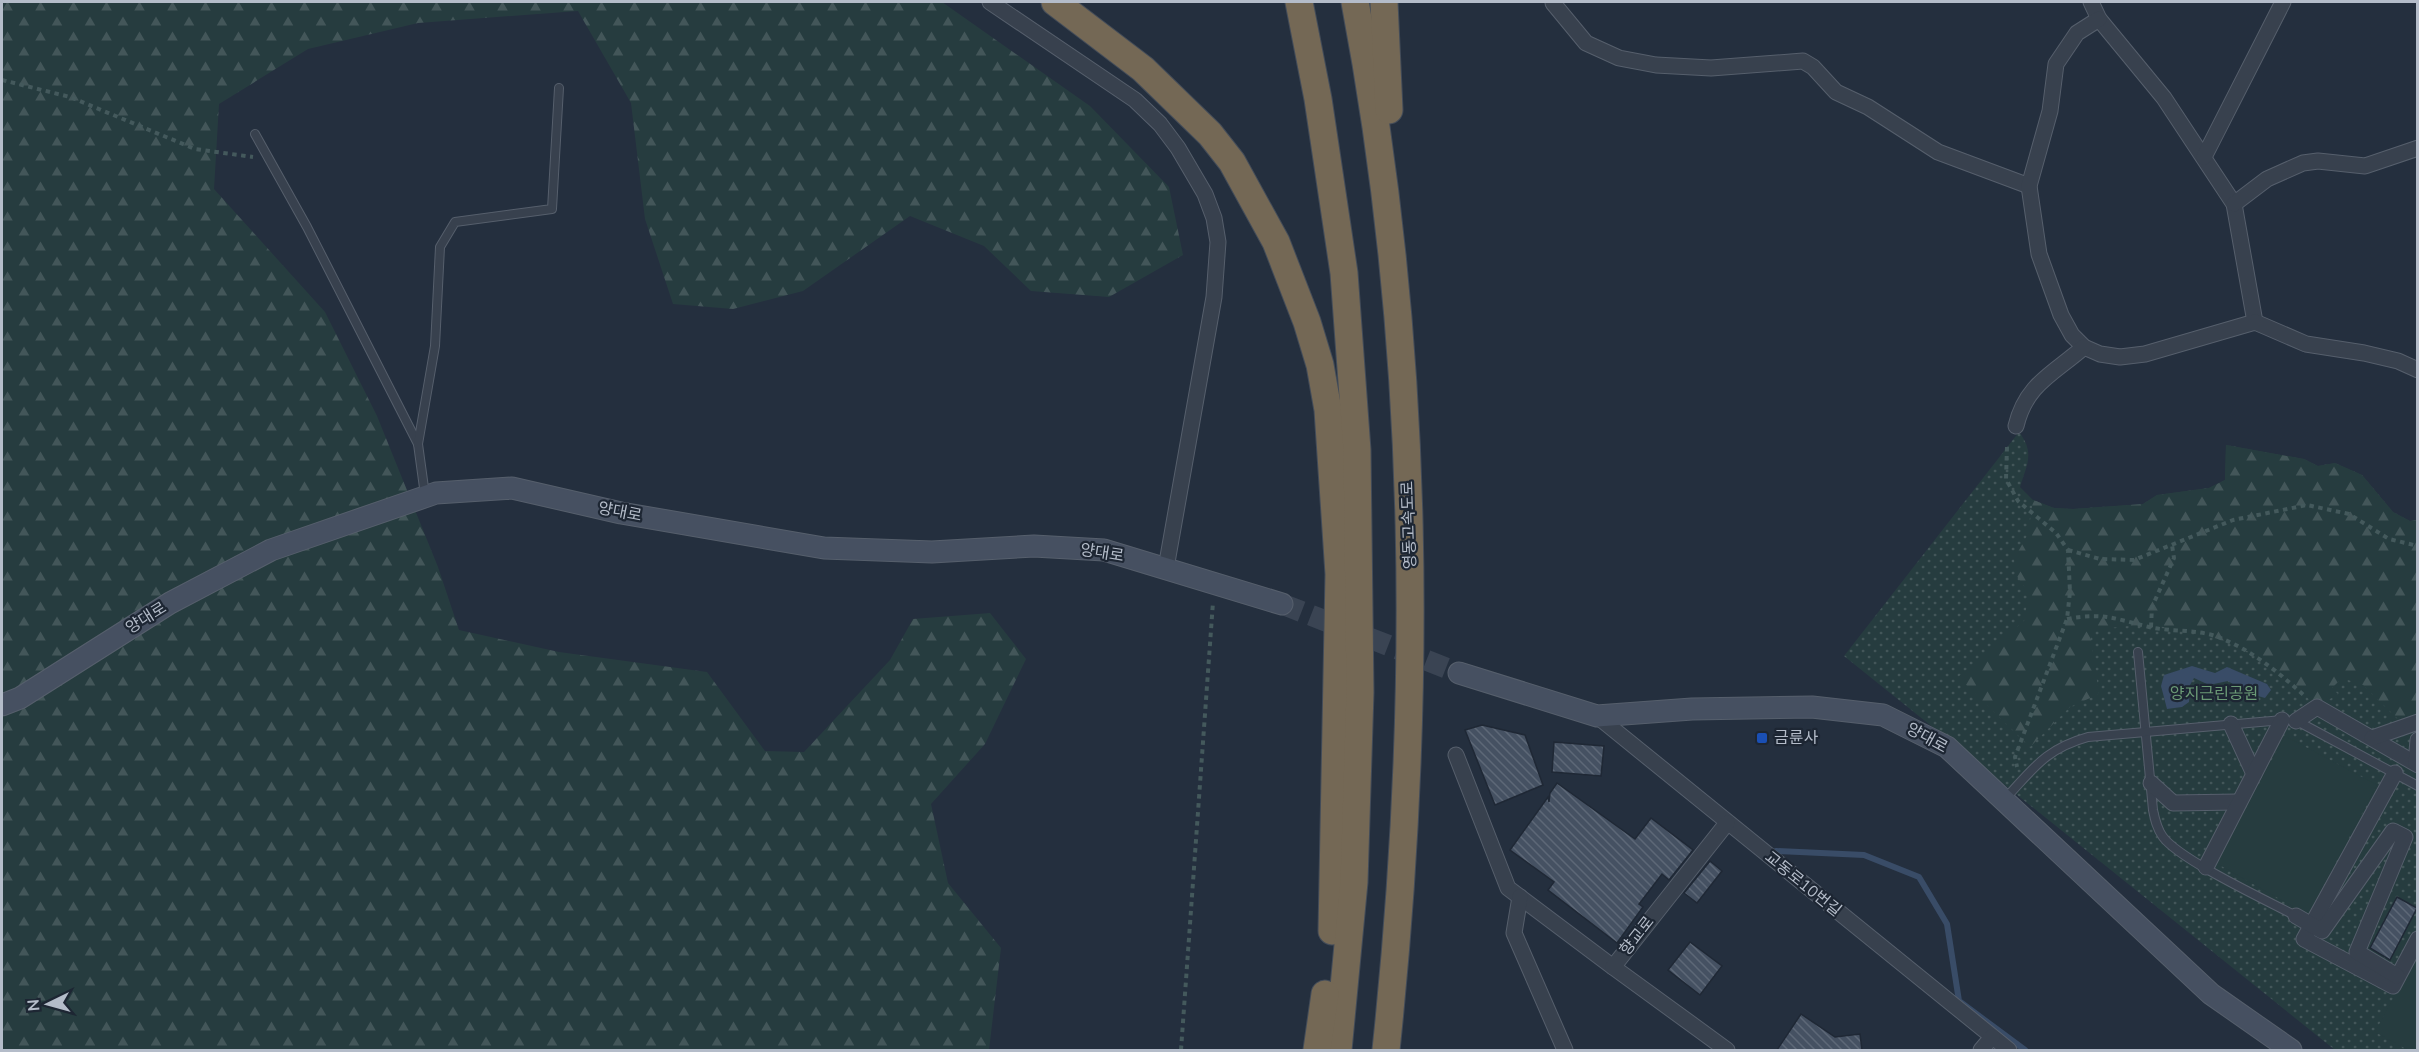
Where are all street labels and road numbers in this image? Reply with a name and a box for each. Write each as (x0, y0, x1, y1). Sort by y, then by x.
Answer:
street label: 영동고속도로 (1396, 480, 1422, 570)
street label: 양대로 (596, 497, 644, 527)
street label: 양대로 (1078, 539, 1126, 567)
street label: 양대로 (121, 597, 171, 639)
street label: 양대로 (1902, 718, 1952, 758)
street label: 교동로10번길 (1760, 846, 1846, 922)
street label: 향교로 (1615, 912, 1659, 960)

